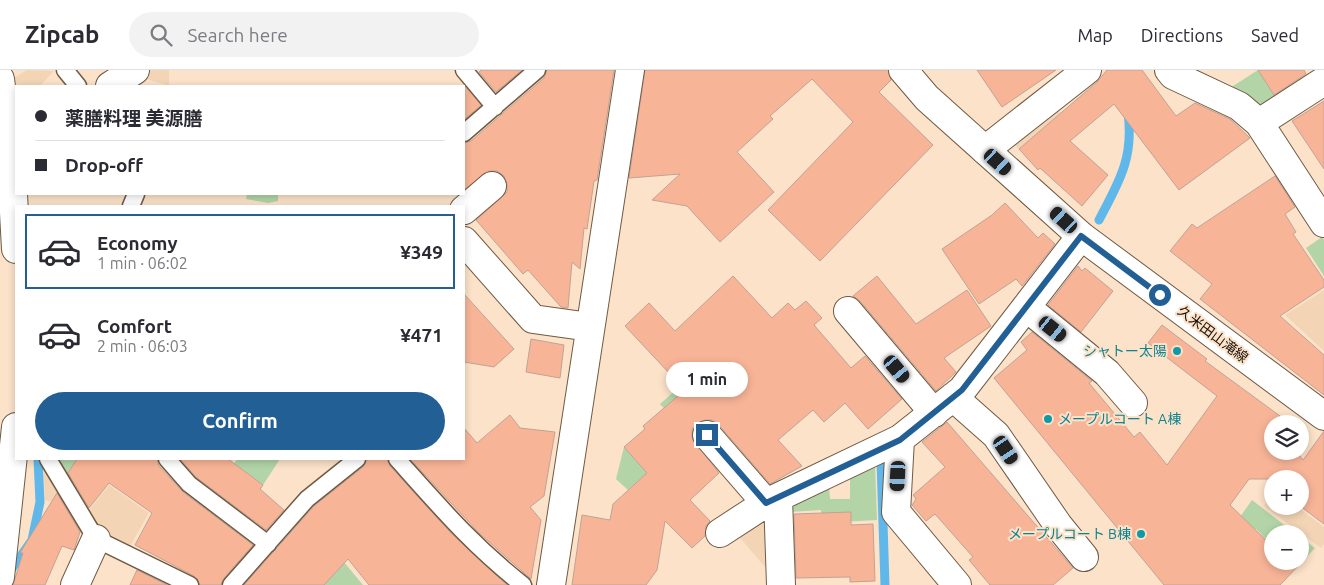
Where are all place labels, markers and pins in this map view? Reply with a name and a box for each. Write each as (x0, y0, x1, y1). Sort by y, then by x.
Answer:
place label: シャトー太陽 (1083, 343, 1167, 359)
marker: シャトー太陽 (1171, 345, 1183, 357)
place label: メープルコート A棟 (1058, 411, 1181, 427)
marker: メープルコート A棟 (1042, 413, 1054, 425)
place label: メープルコート B棟 (1008, 526, 1131, 542)
marker: メープルコート B棟 (1135, 528, 1147, 540)

